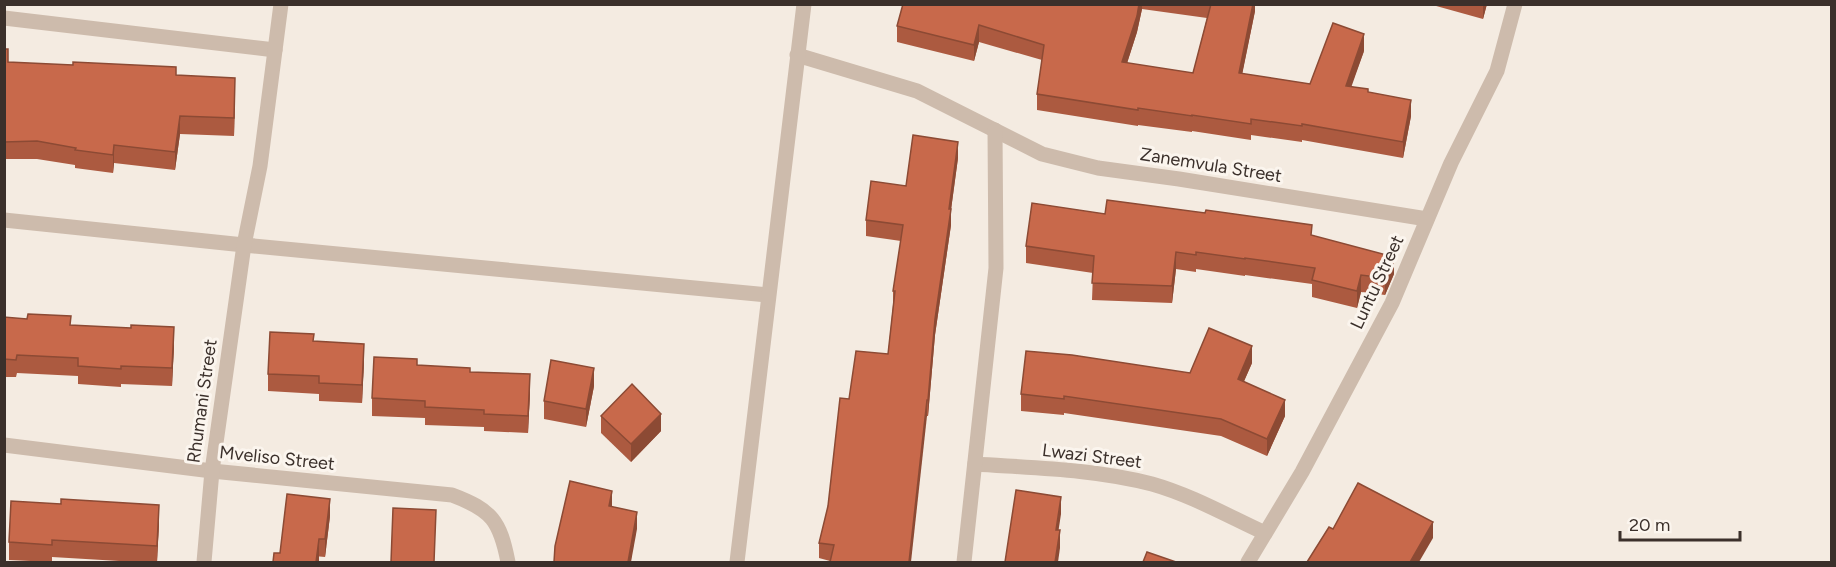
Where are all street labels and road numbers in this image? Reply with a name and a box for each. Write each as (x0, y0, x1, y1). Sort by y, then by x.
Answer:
street label: Zanemvula Street (1139, 143, 1284, 187)
street label: Luntu Street (1346, 231, 1408, 332)
street label: Rhumani Street (182, 337, 222, 464)
street label: Lwazi Street (1041, 439, 1143, 473)
street label: Mveliso Street (218, 441, 336, 475)

